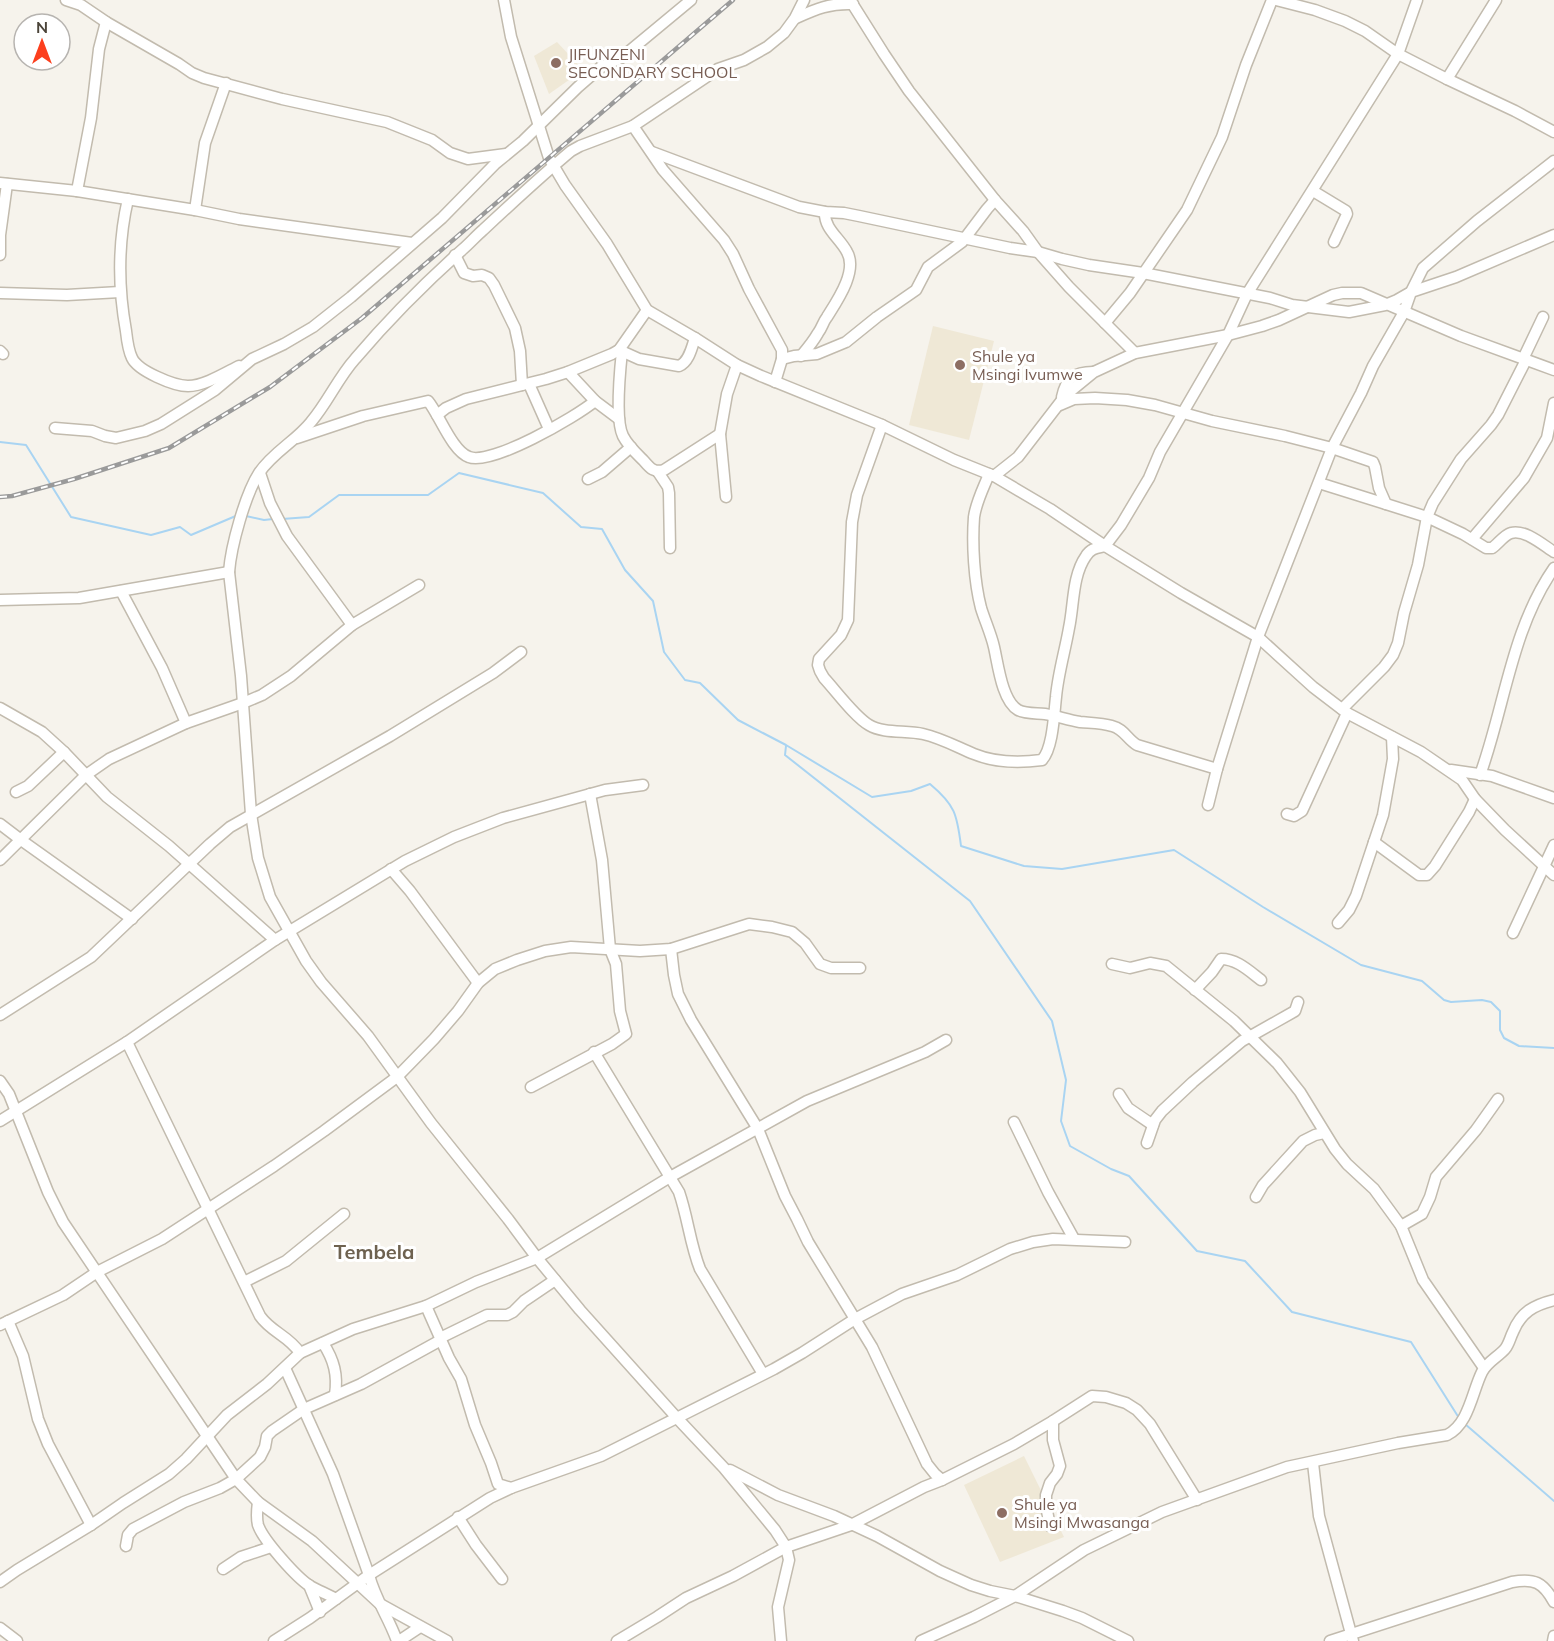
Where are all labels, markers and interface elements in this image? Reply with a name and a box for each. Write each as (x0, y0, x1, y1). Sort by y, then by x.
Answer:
north arrow (12, 12, 72, 72)
text: N (36, 17, 48, 37)
place label: JIFUNZENI SECONDARY SCHOOL (568, 44, 737, 82)
marker: JIFUNZENI SECONDARY SCHOOL (549, 56, 563, 70)
place label: Shule ya Msingi Ivumwe (972, 346, 1083, 384)
marker: Shule ya Msingi Ivumwe (953, 358, 967, 372)
district label: Tembela (334, 1239, 414, 1264)
place label: Shule ya Msingi Mwasanga (1014, 1494, 1150, 1532)
marker: Shule ya Msingi Mwasanga (995, 1506, 1009, 1520)

